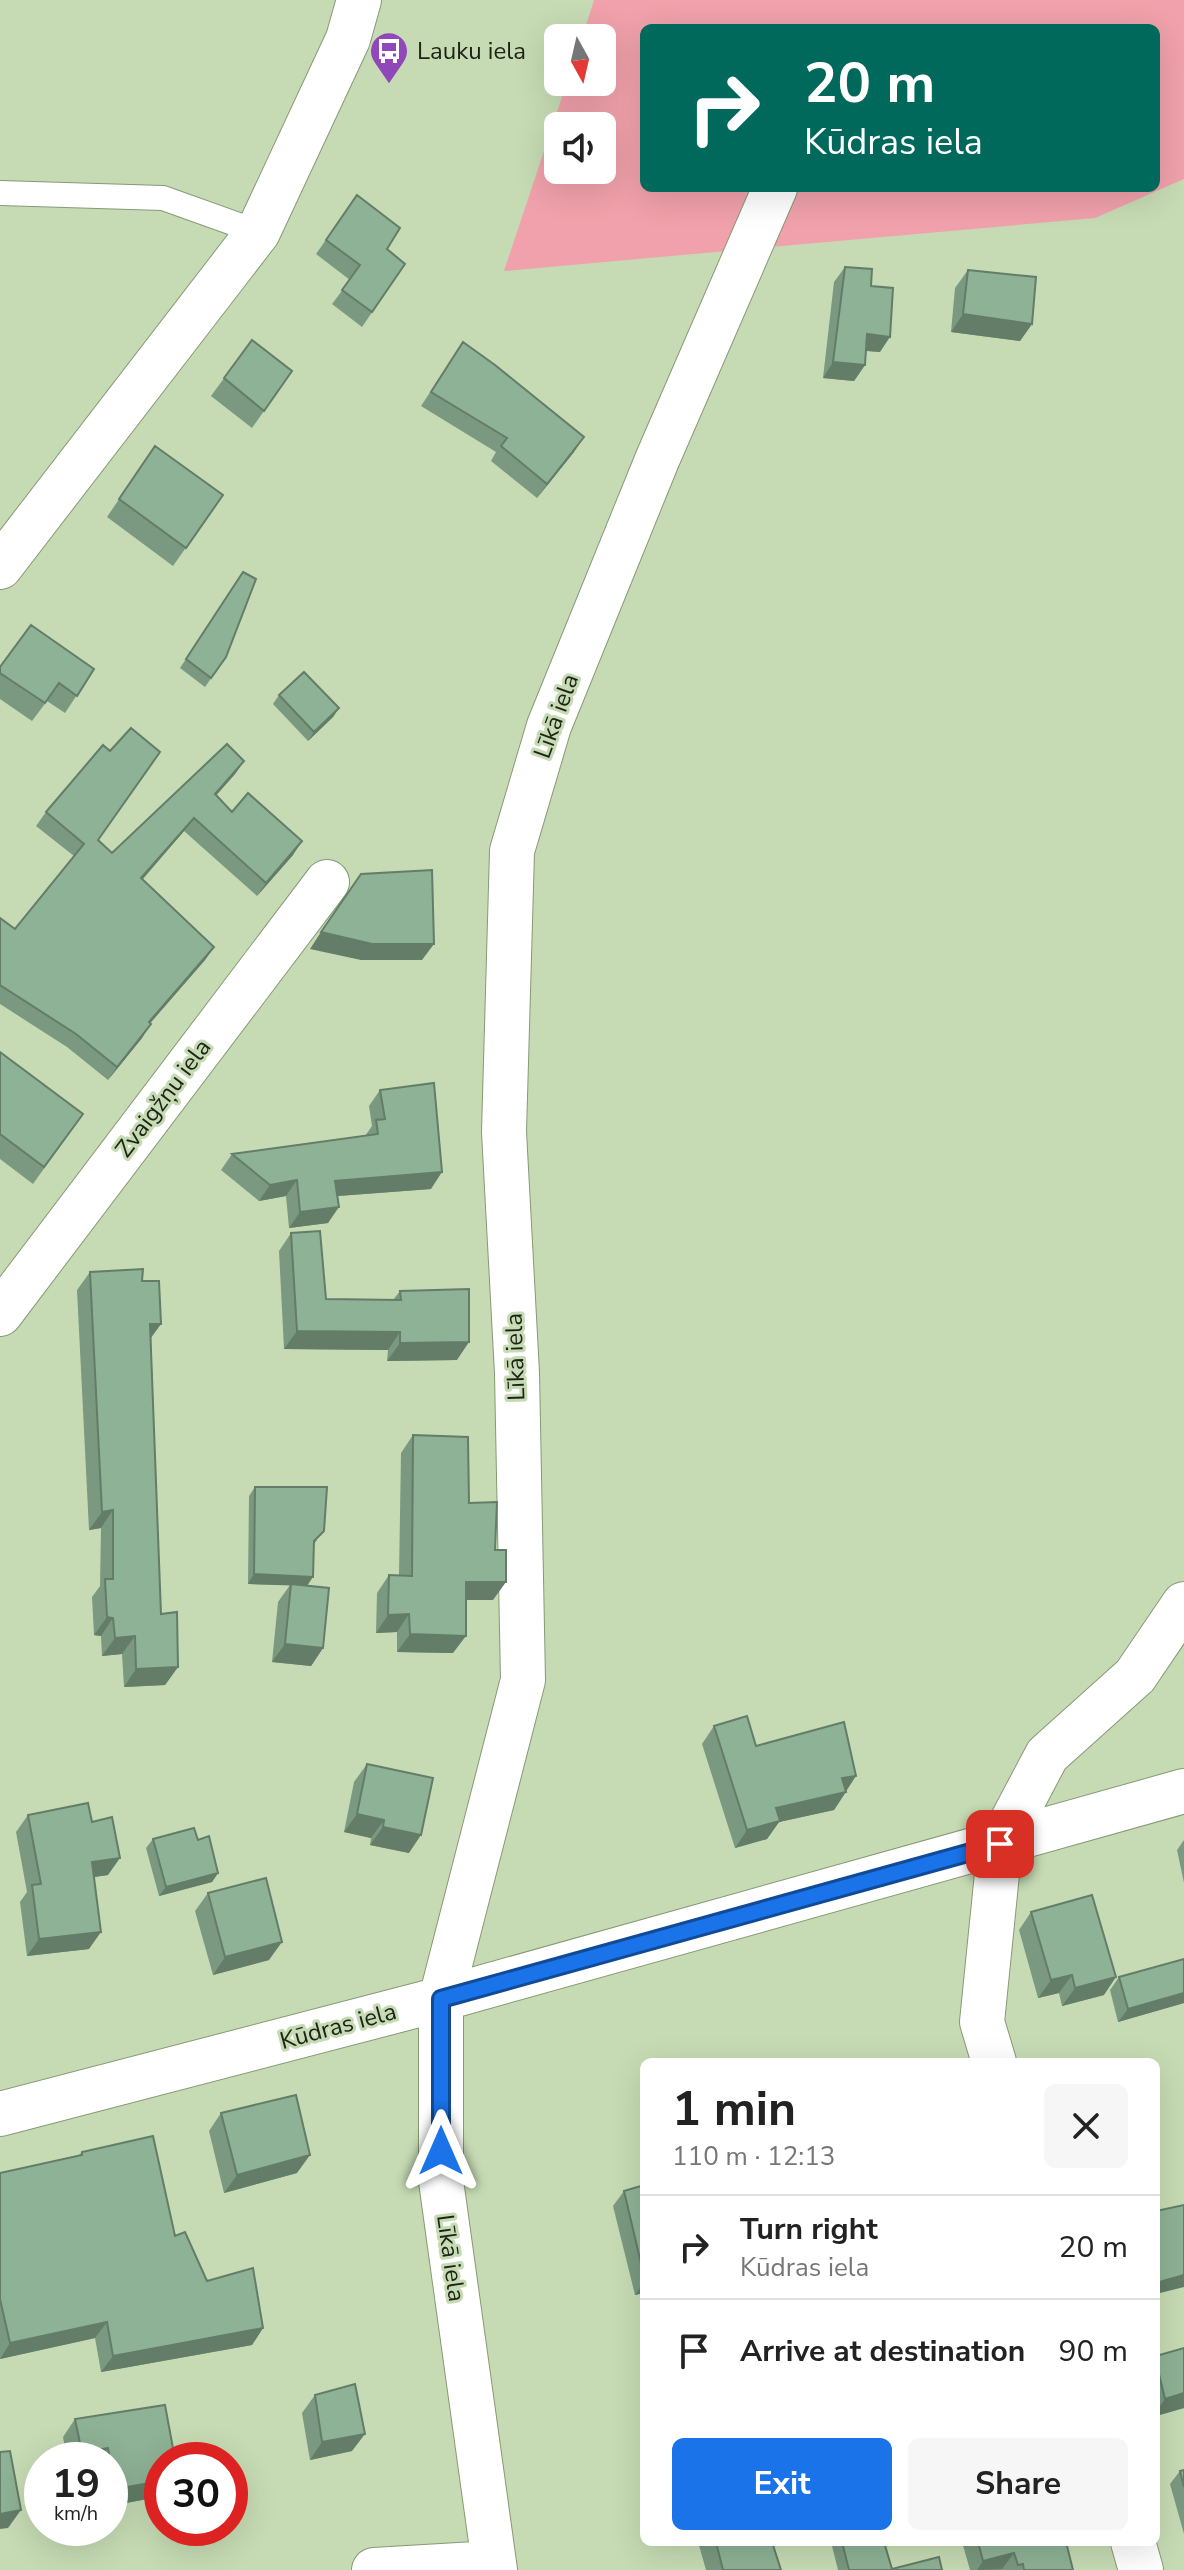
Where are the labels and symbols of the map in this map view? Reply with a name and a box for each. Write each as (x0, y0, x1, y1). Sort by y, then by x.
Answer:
north arrow (544, 24, 616, 96)
bus stop icon: Lauku iela (368, 30, 410, 85)
place label: Lauku iela (417, 35, 526, 67)
street label: Līkā iela (526, 669, 586, 763)
street label: Zvaigžņu iela (108, 1032, 218, 1164)
street label: Līkā iela (497, 1313, 533, 1401)
pin (966, 1810, 1034, 1878)
street label: Kūdras iela (276, 1995, 400, 2057)
position arrow (399, 2109, 483, 2193)
street label: Līkā iela (429, 2212, 473, 2304)
speed limit sign: 30 (144, 2442, 248, 2546)

